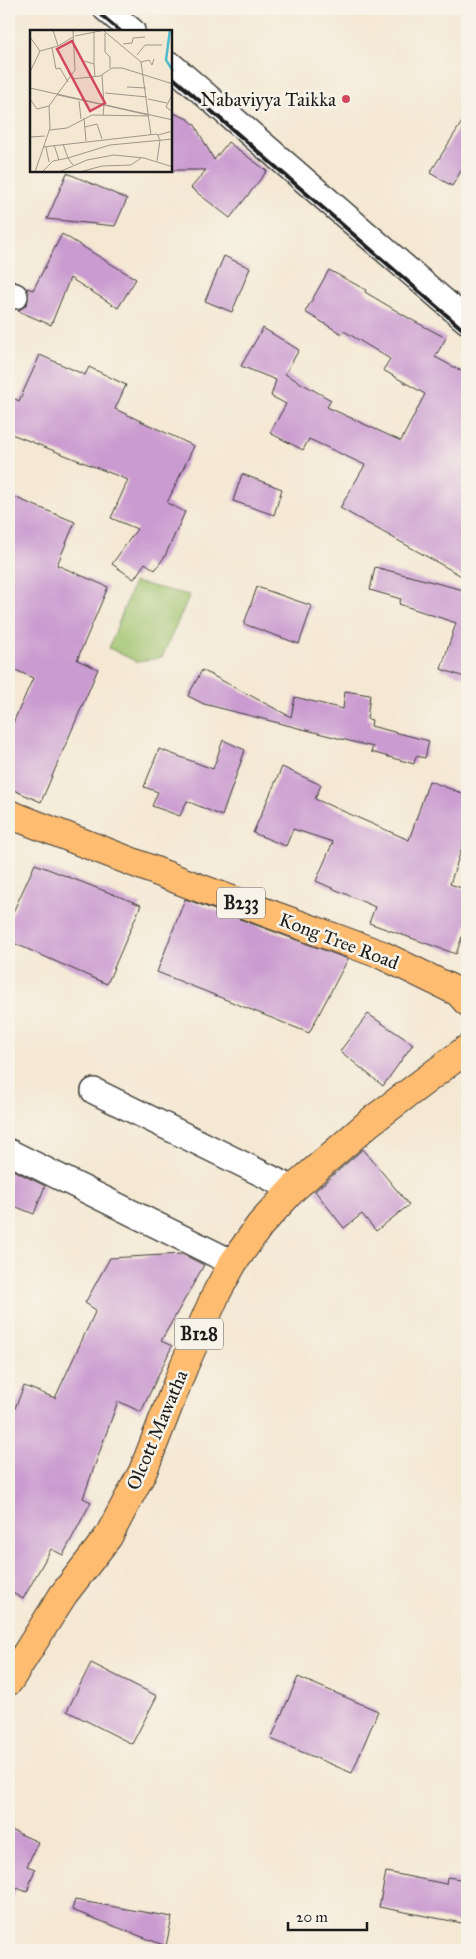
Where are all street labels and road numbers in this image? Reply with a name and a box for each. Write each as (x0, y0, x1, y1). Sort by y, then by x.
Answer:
road number: B233 (217, 888, 265, 918)
street label: Kong Tree Road (276, 908, 402, 975)
road number: B128 (175, 1318, 223, 1350)
street label: Olcott Mawatha (121, 1366, 193, 1493)

